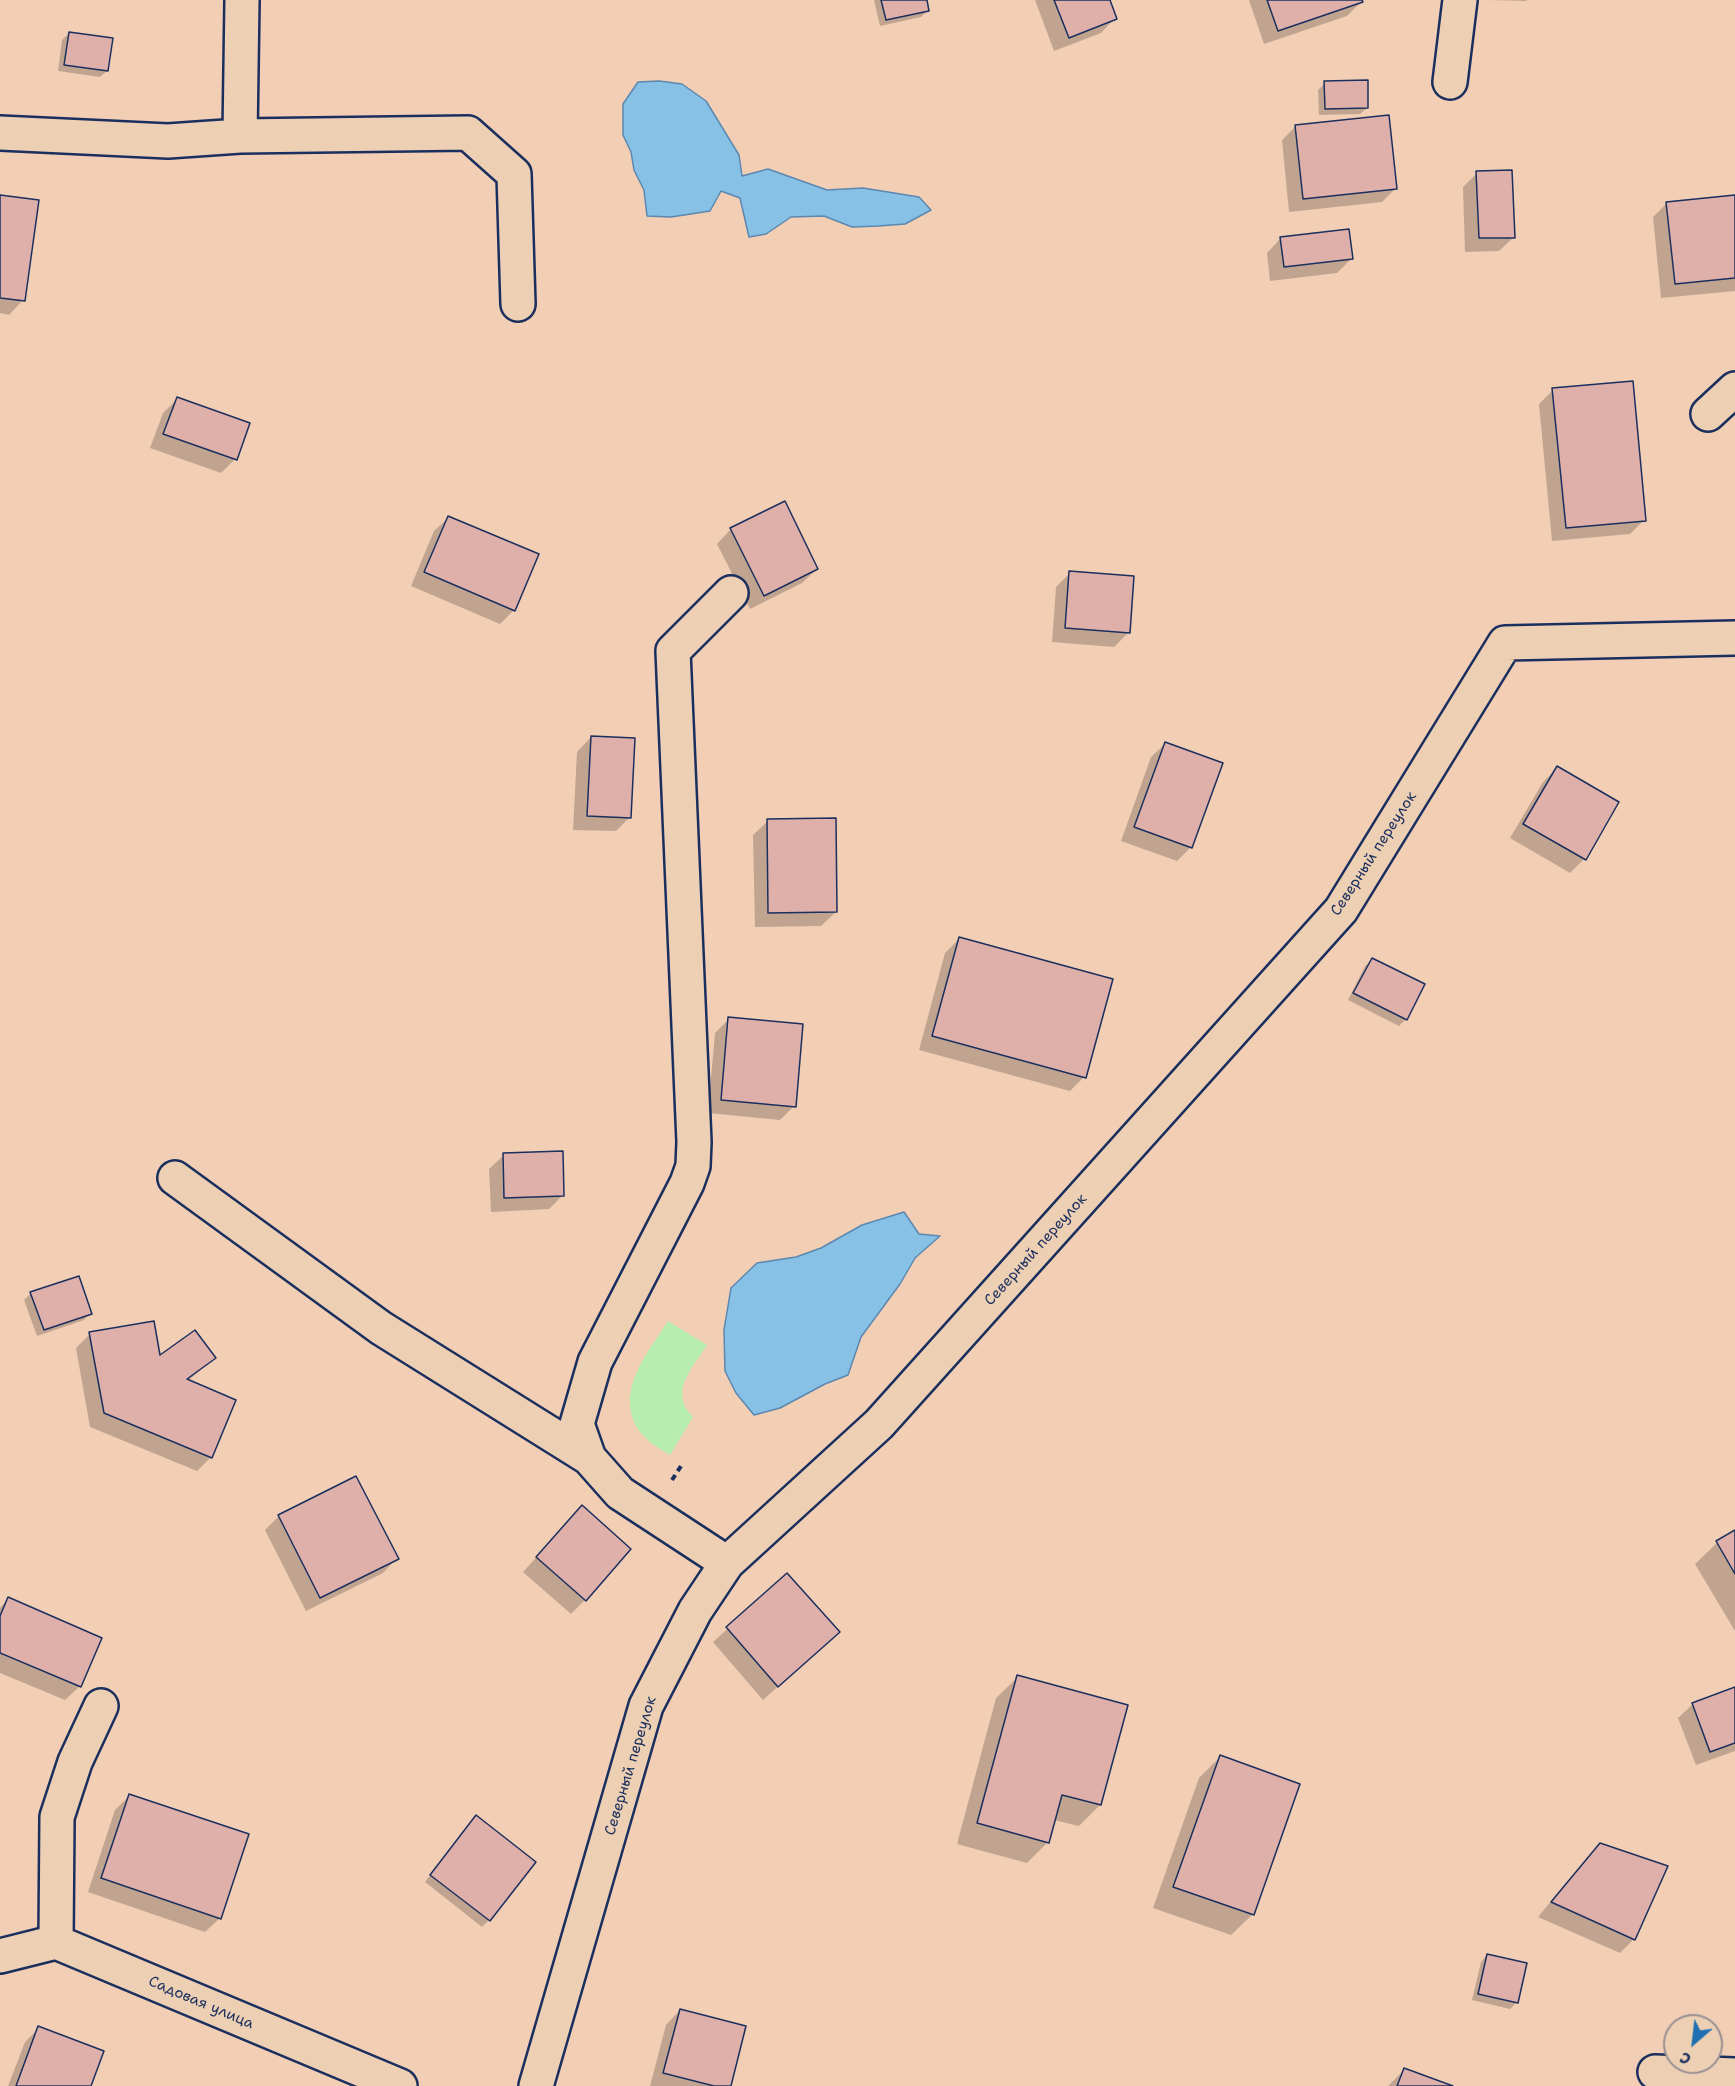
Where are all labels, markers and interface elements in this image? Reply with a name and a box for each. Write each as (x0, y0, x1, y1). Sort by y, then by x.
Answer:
street label: Северный переулок (1327, 789, 1421, 919)
street label: Северный переулок (981, 1190, 1091, 1310)
street label: Северный переулок (601, 1694, 661, 1838)
street label: Садовая улица (146, 1973, 256, 2033)
north arrow (1663, 2014, 1723, 2074)
text: С (1676, 2047, 1695, 2070)

